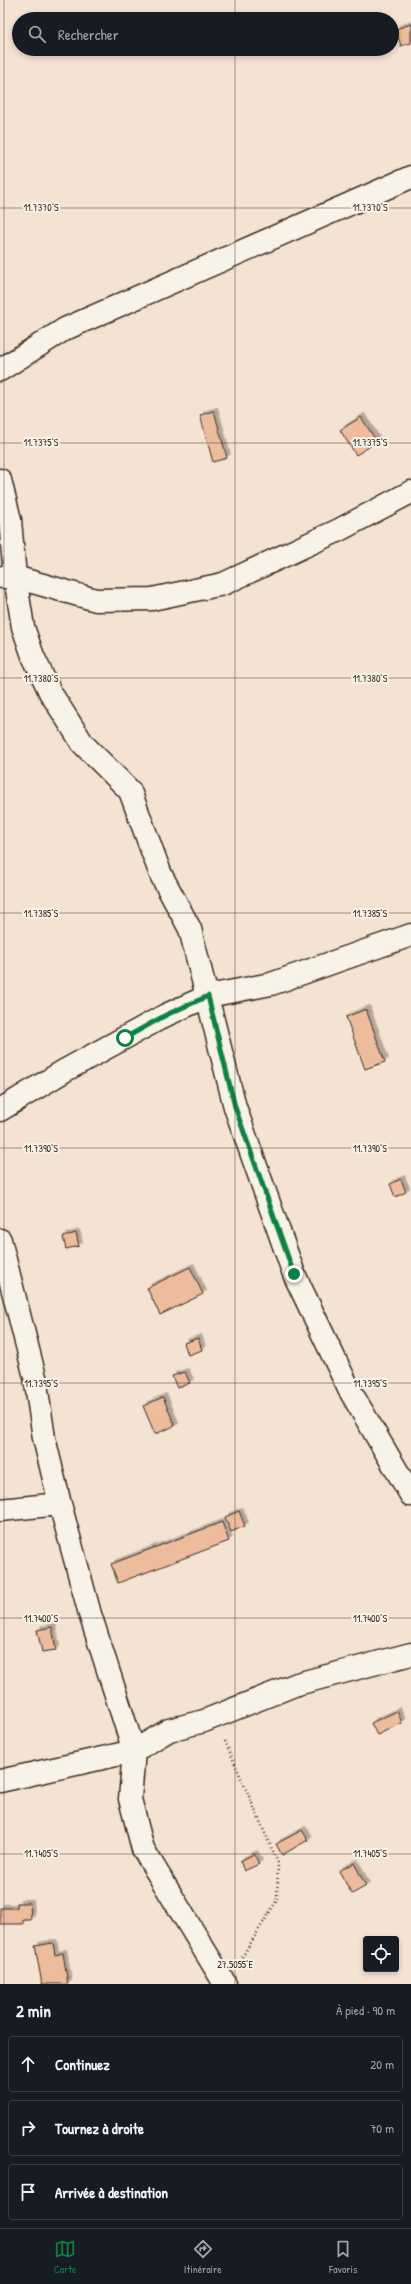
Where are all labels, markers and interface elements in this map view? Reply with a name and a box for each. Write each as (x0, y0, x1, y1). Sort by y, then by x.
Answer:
search box (12, 12, 399, 56)
icon: search (26, 23, 48, 45)
text: Rechercher (58, 24, 119, 45)
text: 11.7370°S (23, 201, 59, 214)
text: 11.7370°S (352, 201, 388, 214)
text: 11.7375°S (24, 436, 59, 449)
text: 11.7375°S (353, 436, 388, 449)
text: 11.7380°S (24, 672, 59, 685)
text: 11.7380°S (353, 672, 388, 685)
text: 11.7385°S (24, 907, 59, 920)
text: 11.7385°S (353, 907, 388, 920)
route start (116, 1029, 134, 1047)
text: 11.7390°S (24, 1142, 58, 1155)
text: 11.7390°S (353, 1142, 387, 1155)
route end (285, 1265, 303, 1283)
text: 11.7395°S (24, 1377, 58, 1390)
text: 11.7395°S (353, 1377, 387, 1390)
text: 11.7400°S (24, 1612, 58, 1625)
text: 11.7400°S (353, 1612, 387, 1625)
text: 11.7405°S (24, 1847, 58, 1860)
text: 11.7405°S (353, 1847, 387, 1860)
map controls (363, 1936, 399, 1972)
button: locate (363, 1936, 399, 1972)
text: 27.5055°E (217, 1958, 253, 1971)
text: 2 min (16, 1999, 51, 2022)
text: À pied · 90 m (336, 2001, 395, 2019)
icon: ahead (17, 2053, 39, 2075)
text: Continuez (55, 2054, 110, 2075)
text: 20 m (370, 2055, 394, 2073)
icon: right (17, 2117, 39, 2139)
text: Tournez à droite (55, 2118, 144, 2139)
text: 70 m (370, 2119, 394, 2137)
icon: arrive (17, 2181, 39, 2203)
text: Arrivée à destination (55, 2182, 168, 2203)
tab: Carte (54, 2238, 76, 2276)
tab: Itinéraire (184, 2238, 222, 2276)
tab: Favoris (329, 2238, 357, 2276)

